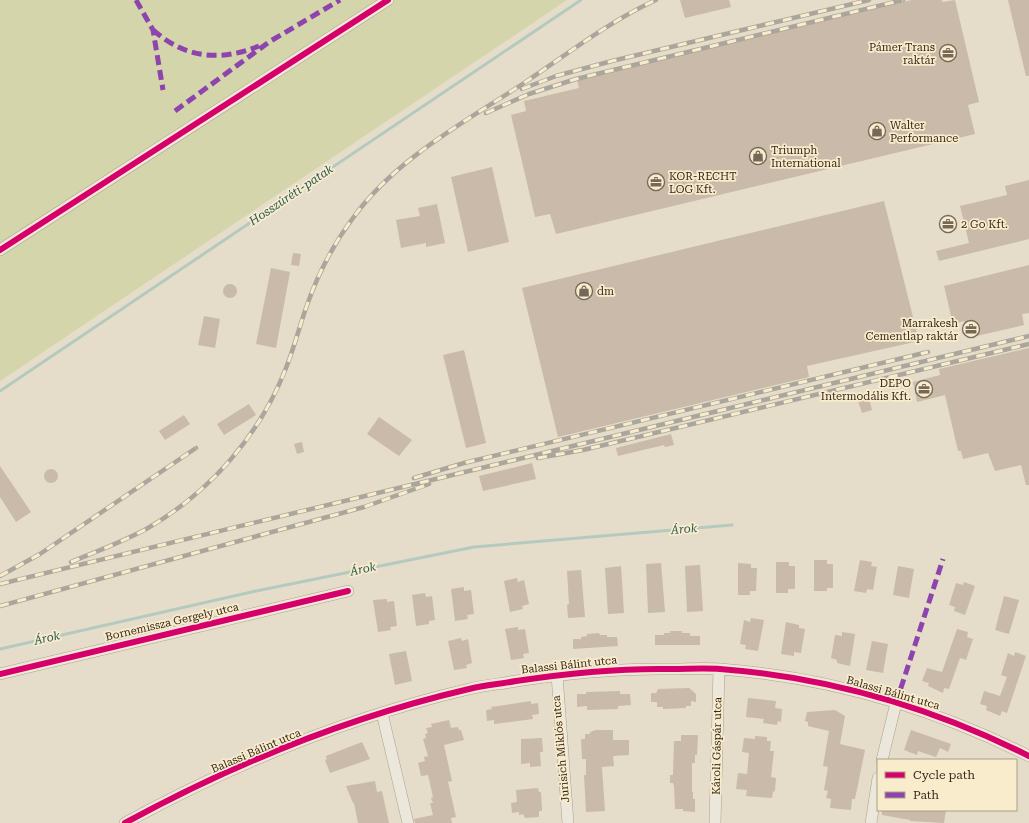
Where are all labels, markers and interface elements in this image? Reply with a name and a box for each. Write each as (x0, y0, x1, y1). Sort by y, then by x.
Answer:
place label: Pámer Trans raktár (869, 41, 935, 67)
office icon: Pámer Trans raktár (938, 43, 958, 63)
place label: Walter Performance (890, 119, 958, 145)
shop icon: Walter Performance (867, 121, 887, 141)
place label: Triumph International (771, 144, 841, 170)
shop icon: Triumph International (748, 146, 768, 166)
water label: Hosszúréti-patak (245, 161, 336, 229)
place label: KOR-RECHT LOG Kft. (669, 170, 737, 196)
office icon: KOR-RECHT LOG Kft. (646, 172, 666, 192)
office icon: 2 Go Kft. (938, 214, 958, 234)
place label: 2 Go Kft. (961, 218, 1008, 231)
shop icon: dm (574, 281, 594, 301)
place label: dm (597, 285, 614, 298)
place label: Marrakesh Cementlap raktár (866, 317, 958, 343)
office icon: Marrakesh Cementlap raktár (961, 319, 981, 339)
place label: DEPO Intermodális Kft. (821, 377, 911, 403)
office icon: DEPO Intermodális Kft. (914, 379, 934, 399)
water label: Árok (669, 521, 698, 537)
water label: Árok (348, 559, 378, 579)
street label: Bornemissza Gergely utca (104, 600, 240, 644)
water label: Árok (32, 628, 62, 648)
street label: Balassi Bálint utca (520, 653, 618, 677)
street label: Balassi Bálint utca (845, 673, 941, 713)
street label: Jurisich Miklós utca (550, 695, 572, 803)
street label: Károli Gáspár utca (710, 697, 724, 795)
street label: Balassi Bálint utca (209, 726, 303, 776)
legend (877, 759, 1017, 811)
text: Cycle path (913, 768, 975, 782)
text: Path (913, 788, 939, 802)

